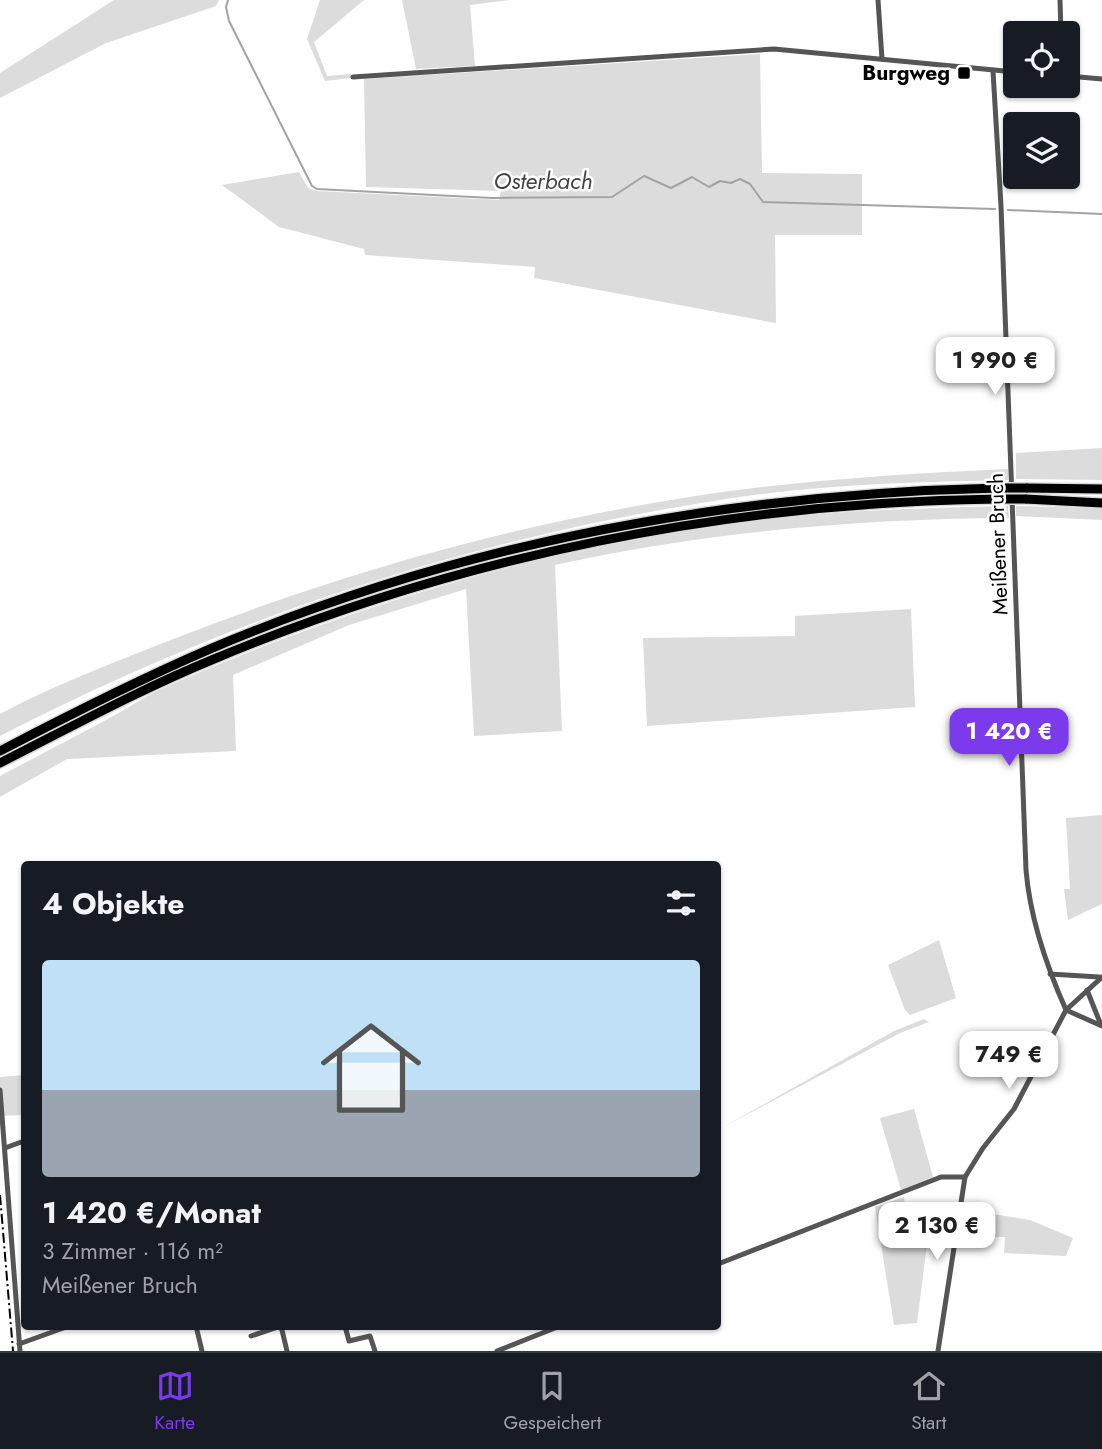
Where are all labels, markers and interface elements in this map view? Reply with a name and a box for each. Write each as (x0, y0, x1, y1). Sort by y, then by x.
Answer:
map controls (1003, 21, 1080, 189)
button: locate (1003, 21, 1080, 98)
place label: Burgweg (862, 58, 950, 88)
marker: Burgweg (956, 65, 972, 81)
button: layers (1003, 112, 1080, 189)
water label: Osterbach (494, 164, 592, 198)
pin: 1 990 € (930, 338, 1060, 397)
text: 1 990 € (952, 343, 1038, 377)
street label: Meißener Bruch (981, 472, 1015, 616)
pin: 1 420 € (944, 708, 1074, 768)
text: 1 420 € (966, 714, 1052, 748)
text: 4 Objekte (42, 882, 184, 925)
icon: filters (662, 884, 700, 922)
icon: home (308, 1005, 434, 1131)
pin: 749 € (960, 1032, 1058, 1091)
text: 749 € (975, 1037, 1043, 1071)
text: 1 420 €/Monat (42, 1191, 261, 1234)
pin: 2 130 € (872, 1202, 1002, 1262)
text: 2 130 € (894, 1208, 980, 1242)
text: 3 Zimmer · 116 m² (42, 1234, 223, 1268)
text: Meißener Bruch (42, 1268, 198, 1302)
tab: Karte (154, 1367, 195, 1436)
tab: Gespeichert (504, 1367, 601, 1436)
tab: Start (910, 1367, 948, 1436)

